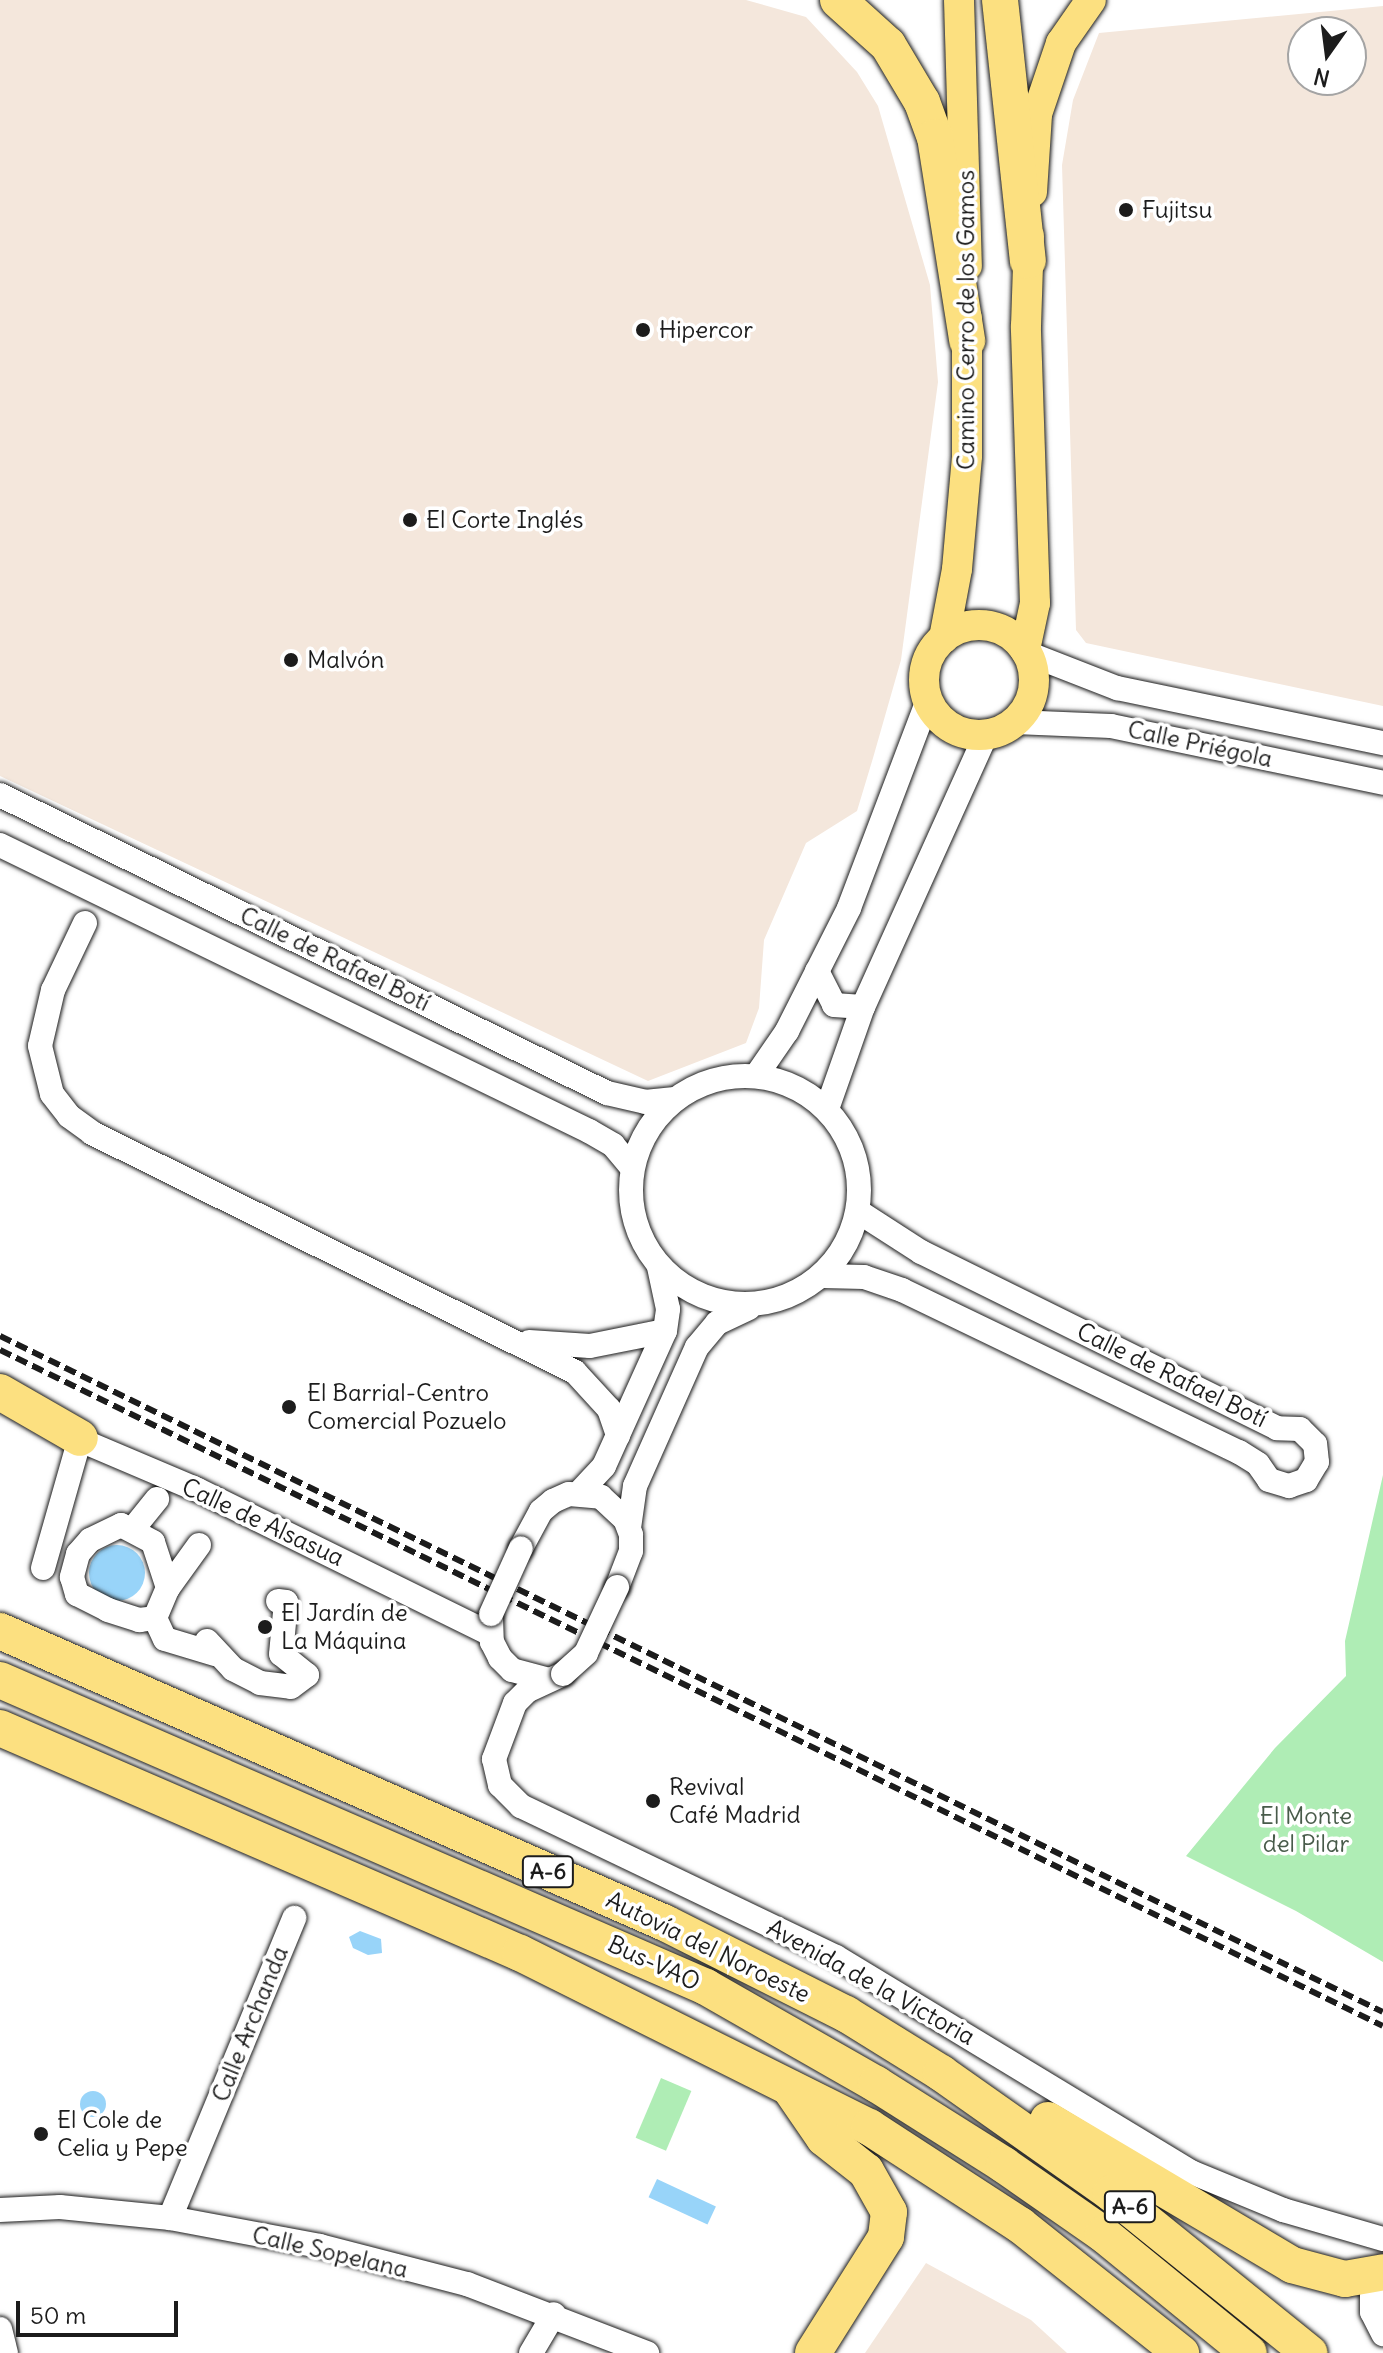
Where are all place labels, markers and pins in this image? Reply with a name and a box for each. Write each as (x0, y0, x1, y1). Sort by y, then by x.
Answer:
place label: Fujitsu (1142, 196, 1212, 224)
marker: Fujitsu (1117, 201, 1135, 219)
place label: Hipercor (659, 316, 753, 344)
marker: Hipercor (634, 321, 652, 339)
place label: El Corte Inglés (426, 506, 583, 534)
marker: El Corte Inglés (401, 511, 419, 529)
place label: Malvón (307, 646, 384, 674)
marker: Malvón (282, 651, 300, 669)
place label: El Barrial-Centro Comercial Pozuelo (307, 1379, 506, 1435)
marker: El Barrial-Centro Comercial Pozuelo (278, 1396, 300, 1418)
place label: El Jardín de La Máquina (281, 1599, 408, 1655)
marker: El Jardín de La Máquina (256, 1618, 274, 1636)
place label: Revival Café Madrid (669, 1773, 800, 1829)
marker: Revival Café Madrid (644, 1792, 662, 1810)
place label: El Cole de Celia y Pepe (57, 2106, 188, 2162)
marker: El Cole de Celia y Pepe (32, 2125, 50, 2143)

